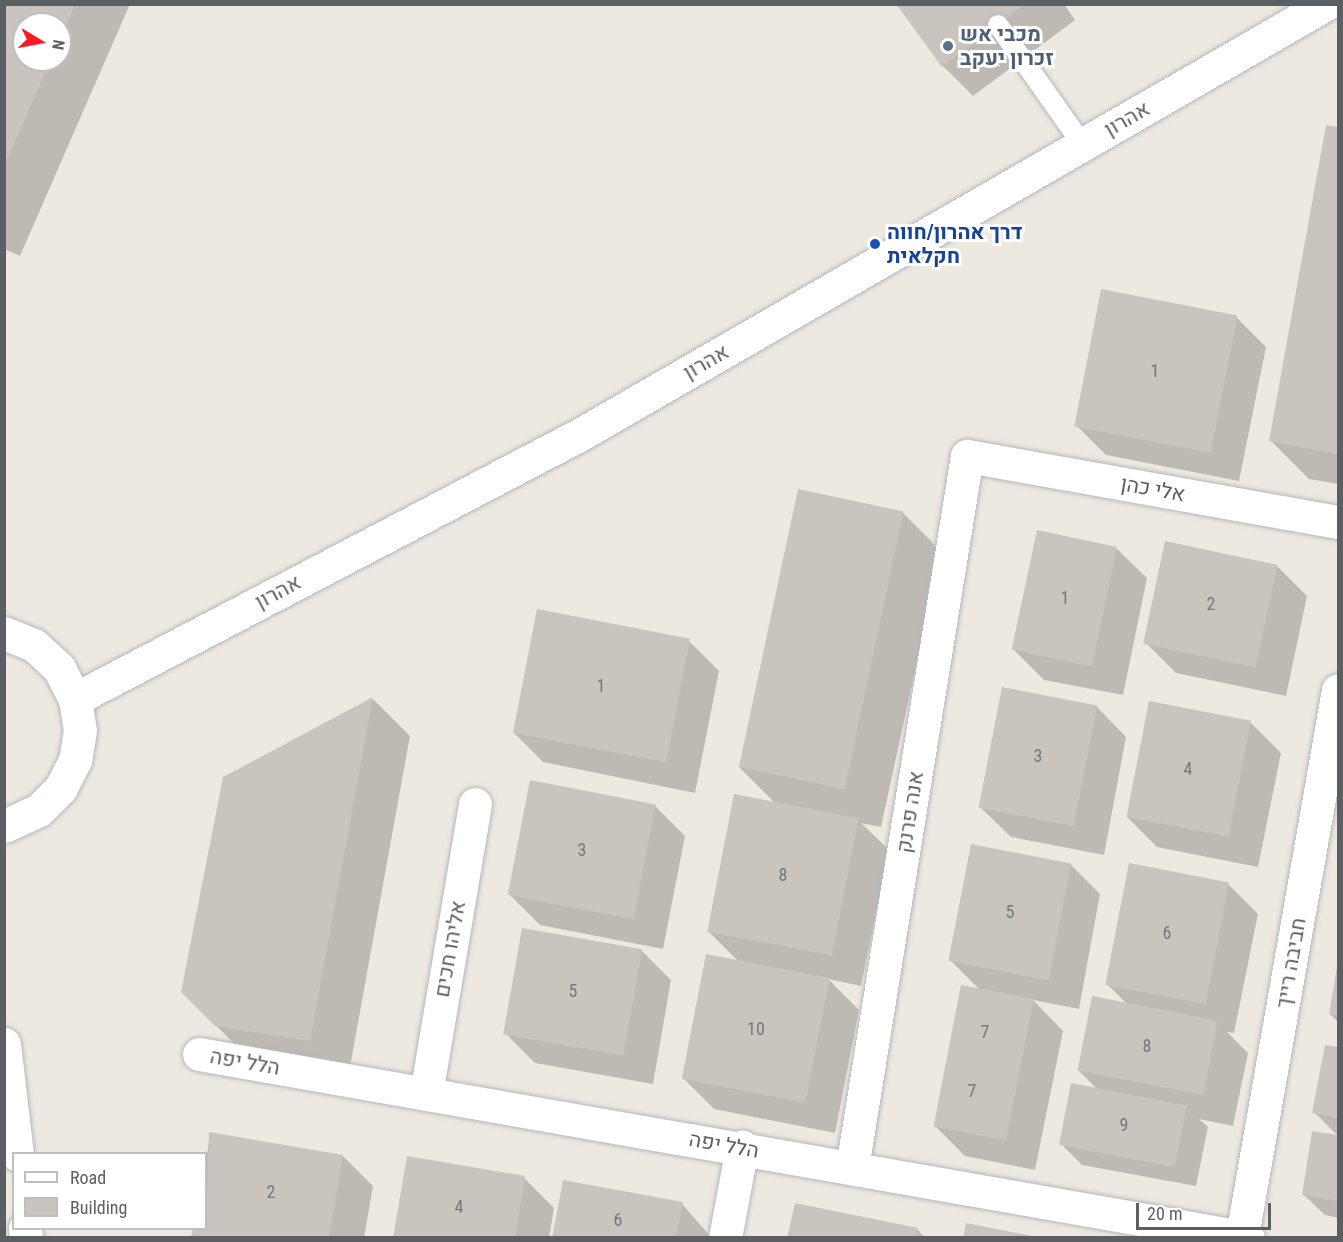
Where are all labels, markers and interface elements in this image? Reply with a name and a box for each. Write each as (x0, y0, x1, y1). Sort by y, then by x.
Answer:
north arrow (12, 12, 72, 72)
place label: מכבי אש זכרון יעקב (960, 21, 1054, 71)
text: N (48, 38, 68, 51)
marker: מכבי אש זכרון יעקב (941, 39, 955, 53)
street label: אהרון (1100, 96, 1154, 142)
place label: דרך אהרון/חווה חקלאית (887, 219, 1022, 269)
marker: דרך אהרון/חווה חקלאית (868, 237, 882, 251)
street label: אהרון (679, 339, 733, 385)
house number: 1 (1151, 360, 1159, 382)
street label: אלי כהן (1119, 471, 1187, 507)
street label: אהרון (251, 570, 305, 614)
house number: 1 (1061, 587, 1069, 609)
house number: 2 (1207, 593, 1215, 615)
house number: 1 (597, 675, 605, 697)
house number: 3 (1034, 745, 1042, 767)
house number: 4 (1184, 758, 1192, 780)
street label: אנה פרנק (891, 769, 929, 855)
house number: 3 (578, 839, 586, 861)
house number: 8 (779, 864, 787, 886)
street label: אליהו חכים (429, 899, 471, 999)
house number: 5 (1006, 901, 1014, 923)
street label: חביבה רייך (1271, 916, 1311, 1010)
house number: 6 (1163, 922, 1171, 944)
house number: 5 (569, 980, 577, 1002)
house number: 10 (747, 1018, 765, 1040)
house number: 7 (981, 1021, 989, 1043)
house number: 8 (1143, 1035, 1151, 1057)
street label: הלל יפה (208, 1043, 282, 1081)
house number: 7 (968, 1080, 976, 1102)
house number: 9 (1120, 1114, 1128, 1136)
street label: הלל יפה (687, 1126, 761, 1164)
legend (12, 1152, 207, 1230)
text: Road (70, 1167, 106, 1188)
house number: 2 (267, 1181, 275, 1203)
scale bar (1139, 1191, 1274, 1229)
house number: 4 (455, 1196, 463, 1218)
text: Building (70, 1197, 127, 1218)
text: 20 m (1147, 1203, 1182, 1224)
house number: 6 (614, 1209, 622, 1231)

